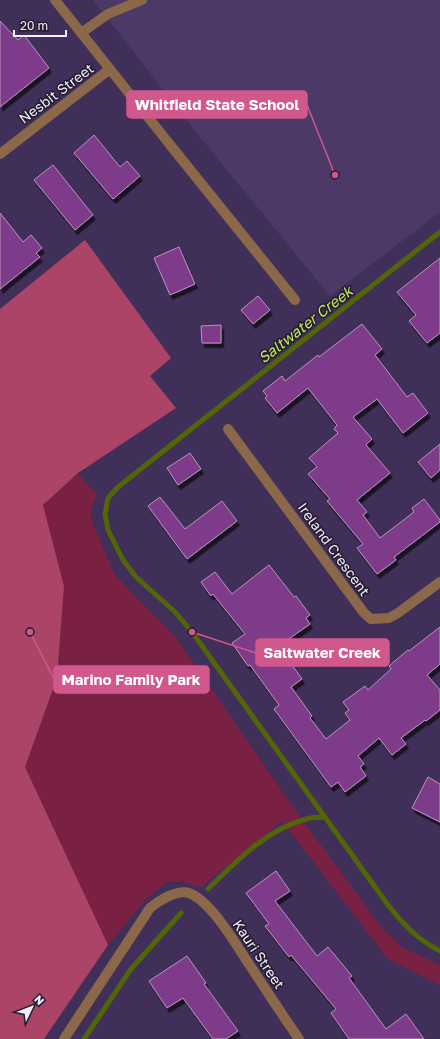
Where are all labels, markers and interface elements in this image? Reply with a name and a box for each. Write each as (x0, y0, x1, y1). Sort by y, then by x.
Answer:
scale bar (14, 12, 66, 38)
text: 20 m (20, 18, 48, 33)
street label: Nesbit Street (15, 59, 97, 127)
callout: Whitfield State School (127, 91, 307, 118)
text: Whitfield State School (135, 95, 299, 113)
water label: Saltwater Creek (254, 281, 357, 366)
street label: Ireland Crescent (294, 499, 374, 599)
callout: Saltwater Creek (256, 639, 389, 666)
text: Saltwater Creek (263, 643, 381, 661)
callout: Marino Family Park (54, 666, 209, 693)
text: Marino Family Park (62, 670, 201, 688)
street label: Kauri Street (230, 916, 288, 992)
north arrow (12, 987, 52, 1027)
text: N (32, 992, 47, 1007)

